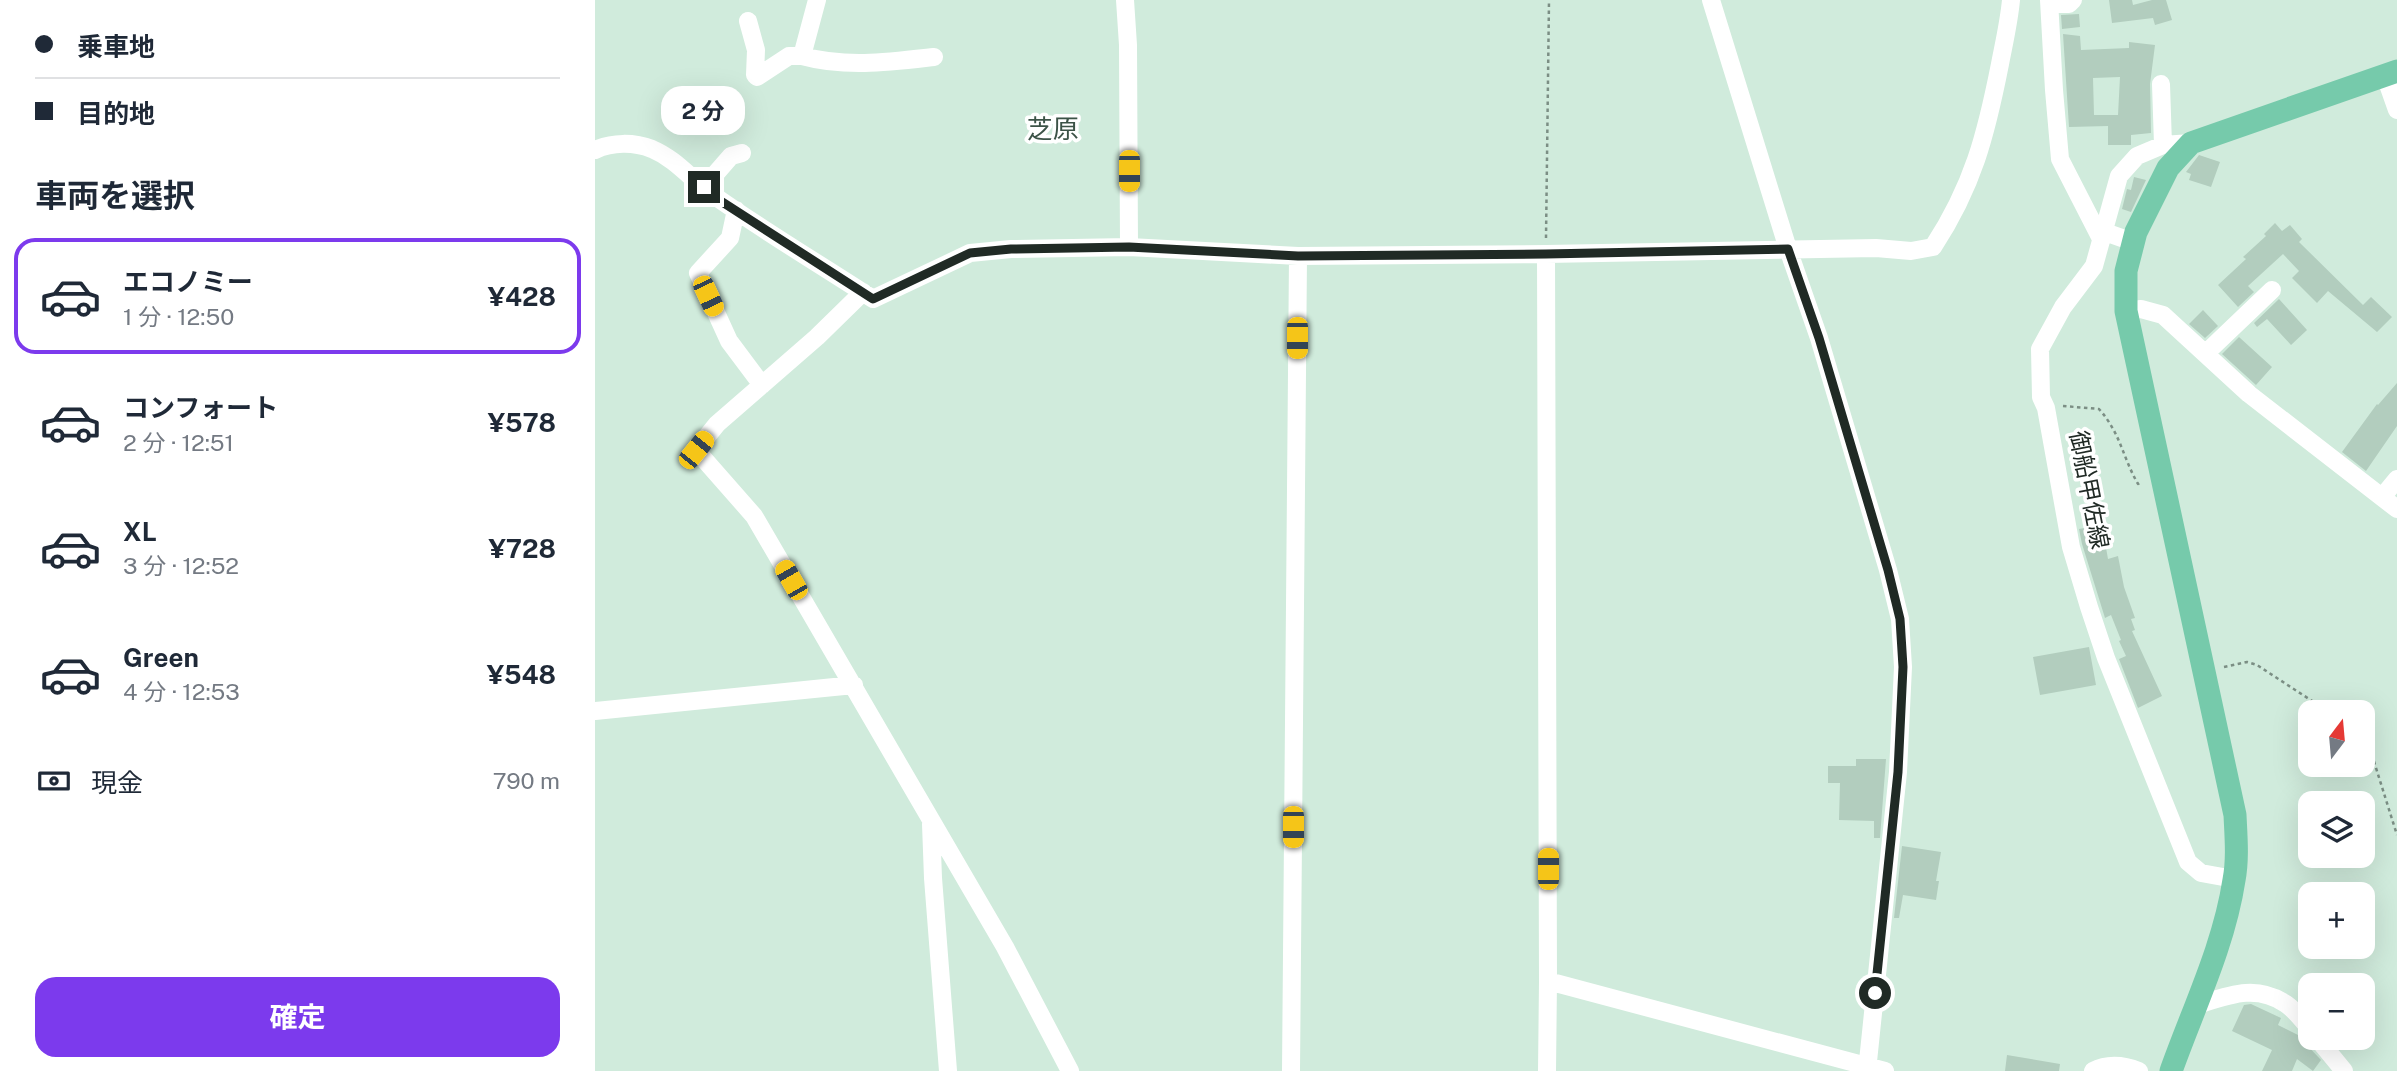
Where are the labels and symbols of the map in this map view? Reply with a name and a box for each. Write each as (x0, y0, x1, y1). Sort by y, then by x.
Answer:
callout: 2 分 (662, 86, 746, 134)
district label: 芝原 (1027, 113, 1079, 144)
car (1119, 150, 1140, 192)
route end (688, 171, 720, 203)
car (690, 273, 727, 319)
car (1287, 317, 1308, 359)
car (675, 427, 718, 473)
street label: 御船甲佐線 (2065, 428, 2115, 551)
car (772, 557, 811, 603)
north arrow (2298, 700, 2375, 777)
car (1283, 806, 1304, 848)
car (1538, 848, 1559, 890)
route start (1859, 977, 1891, 1009)

